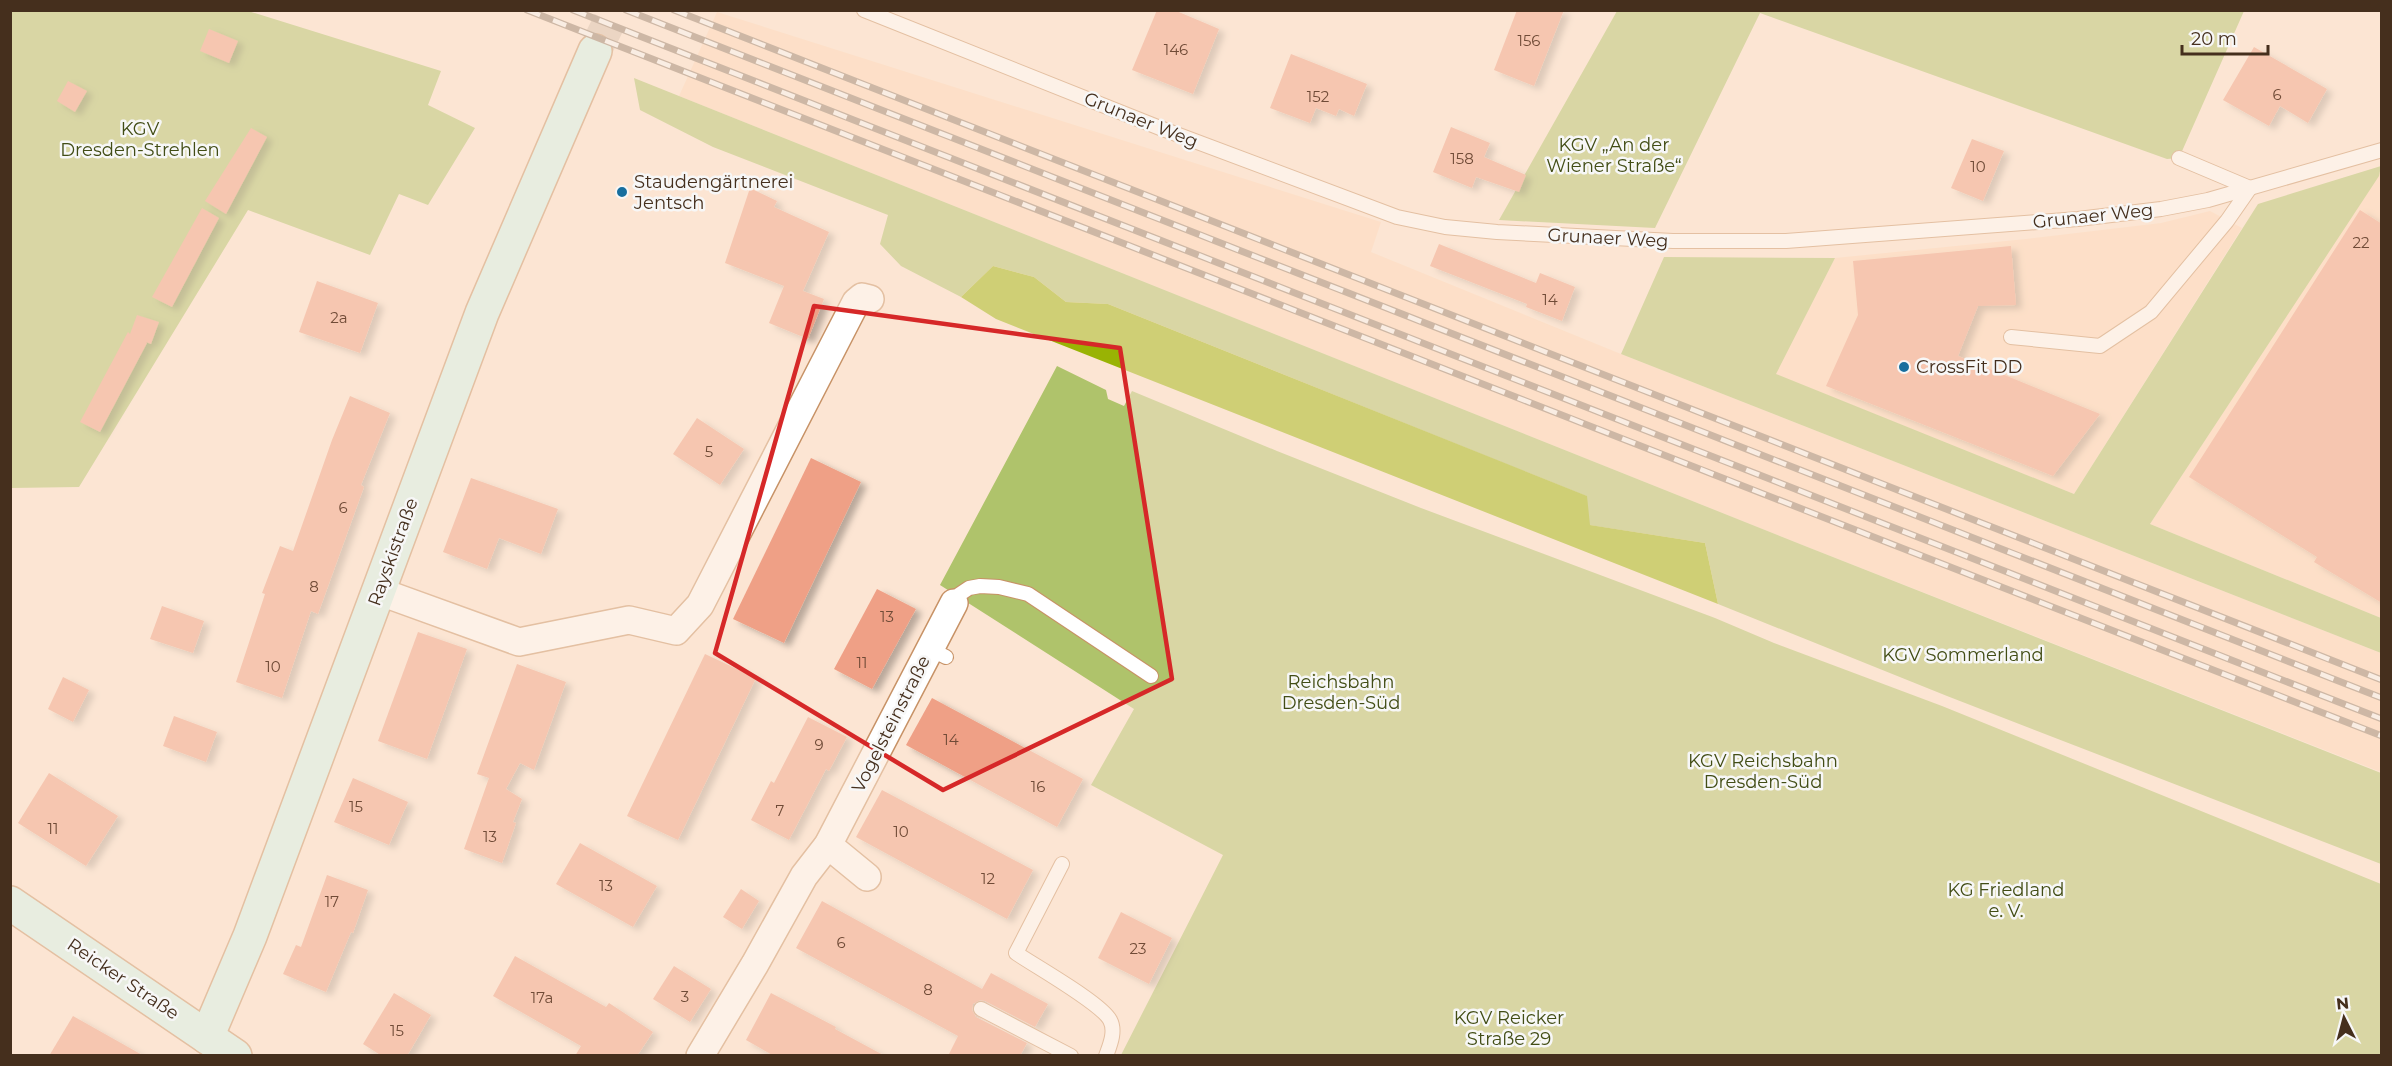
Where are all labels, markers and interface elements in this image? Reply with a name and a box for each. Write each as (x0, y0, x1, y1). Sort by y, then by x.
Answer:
scale bar (2182, 18, 2268, 56)
text: 20 m (2191, 28, 2237, 50)
house number: 156 (1517, 31, 1541, 50)
house number: 146 (1164, 40, 1188, 59)
house number: 6 (2272, 85, 2282, 104)
street label: Grunaer Weg (1081, 87, 1201, 153)
house number: 152 (1307, 87, 1329, 106)
park label: KGV Dresden-Strehlen (60, 118, 220, 161)
park label: KGV „An der Wiener Straße“ (1546, 134, 1682, 177)
house number: 158 (1450, 149, 1474, 168)
house number: 10 (1970, 157, 1986, 176)
place label: Staudengärtnerei Jentsch (633, 171, 793, 214)
marker: Staudengärtnerei Jentsch (615, 185, 629, 199)
street label: Grunaer Weg (2032, 199, 2154, 233)
street label: Grunaer Weg (1547, 224, 1669, 252)
house number: 22 (2352, 233, 2370, 252)
house number: 14 (1542, 290, 1558, 309)
house number: 2a (330, 308, 348, 327)
place label: CrossFit DD (1916, 356, 2022, 378)
marker: CrossFit DD (1897, 360, 1911, 374)
house number: 5 (705, 442, 713, 461)
street label: Rayskistraße (363, 495, 423, 609)
house number: 6 (338, 498, 348, 517)
house number: 8 (309, 577, 319, 596)
house number: 13 (880, 607, 894, 626)
park label: KGV Sommerland (1882, 644, 2044, 666)
street label: Vogelsteinstraße (847, 652, 935, 796)
house number: 11 (857, 653, 867, 672)
house number: 10 (265, 657, 281, 676)
park label: Reichsbahn Dresden-Süd (1282, 671, 1400, 714)
house number: 14 (943, 730, 959, 749)
house number: 9 (814, 735, 824, 754)
park label: KGV Reichsbahn Dresden-Süd (1688, 750, 1838, 793)
house number: 16 (1031, 777, 1045, 796)
house number: 15 (349, 797, 363, 816)
house number: 7 (776, 801, 785, 820)
house number: 11 (48, 819, 58, 838)
house number: 10 (893, 822, 909, 841)
house number: 13 (483, 827, 497, 846)
house number: 12 (981, 869, 995, 888)
house number: 13 (599, 876, 613, 895)
park label: KG Friedland e. V. (1948, 879, 2064, 922)
house number: 17 (325, 892, 339, 911)
street label: Reicker Straße (63, 933, 183, 1025)
house number: 6 (836, 933, 846, 952)
house number: 23 (1130, 939, 1146, 958)
house number: 8 (923, 980, 933, 999)
house number: 3 (681, 987, 689, 1006)
house number: 17a (531, 988, 553, 1007)
north arrow (2314, 988, 2374, 1048)
text: N (2335, 993, 2350, 1014)
park label: KGV Reicker Straße 29 (1454, 1007, 1564, 1050)
house number: 15 (390, 1021, 404, 1040)

